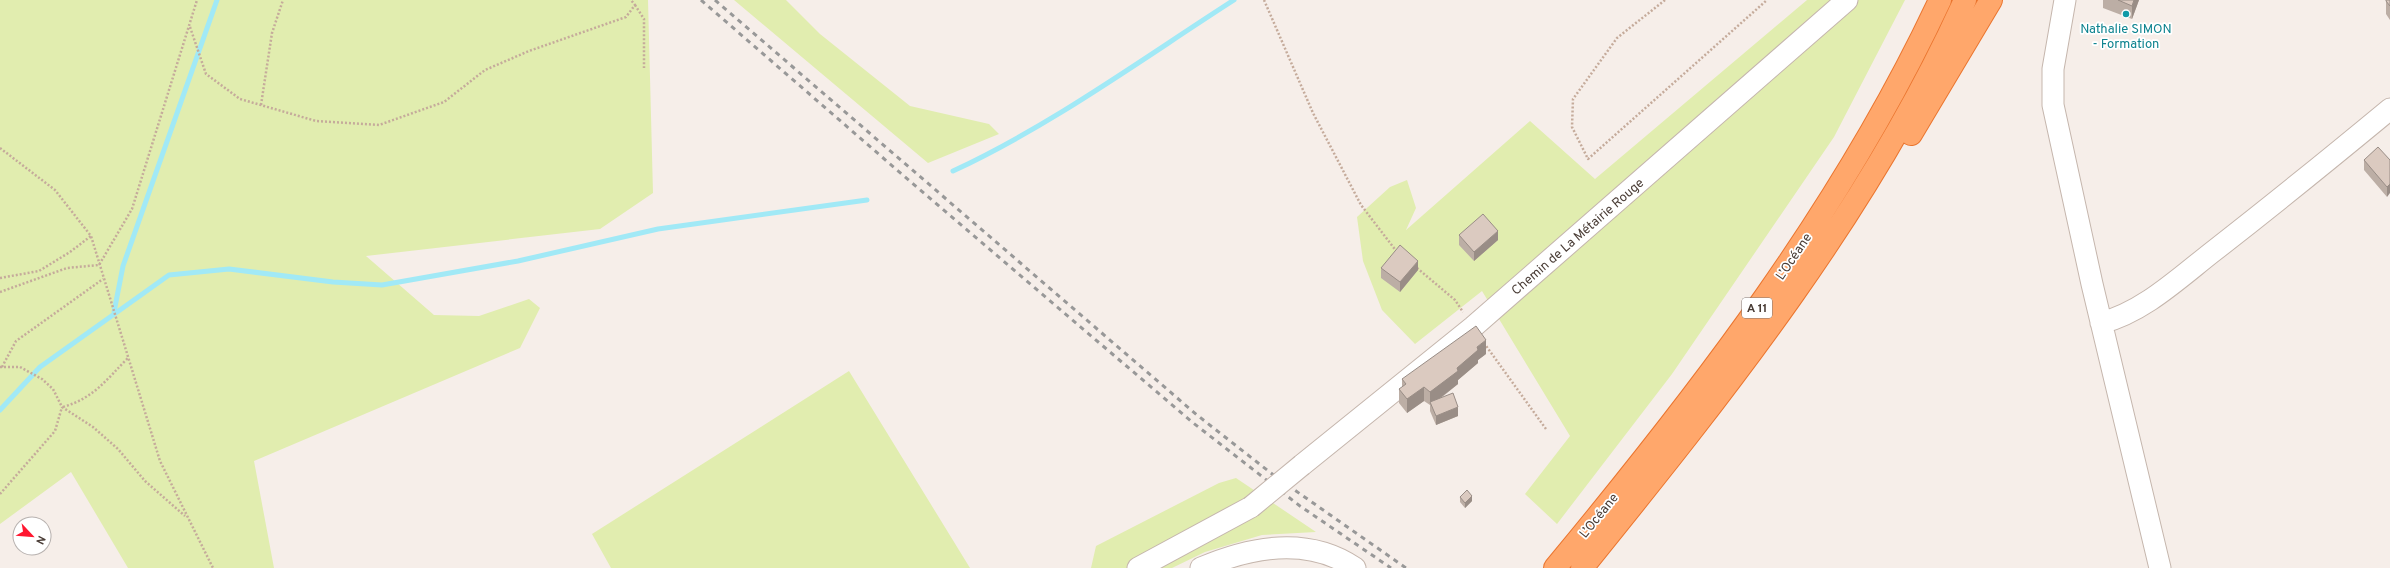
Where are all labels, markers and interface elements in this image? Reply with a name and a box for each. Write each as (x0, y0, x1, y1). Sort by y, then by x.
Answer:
marker: Nathalie SIMON - Formation (2121, 9, 2131, 19)
place label: Nathalie SIMON - Formation (2080, 22, 2172, 53)
street label: Chemin de La Métairie Rouge (1509, 176, 1648, 299)
street label: L’Océane (1773, 231, 1816, 284)
road number: A 11 (1742, 298, 1772, 318)
street label: L’Océane (1577, 491, 1623, 542)
north arrow (12, 516, 52, 556)
text: N (32, 533, 48, 547)

